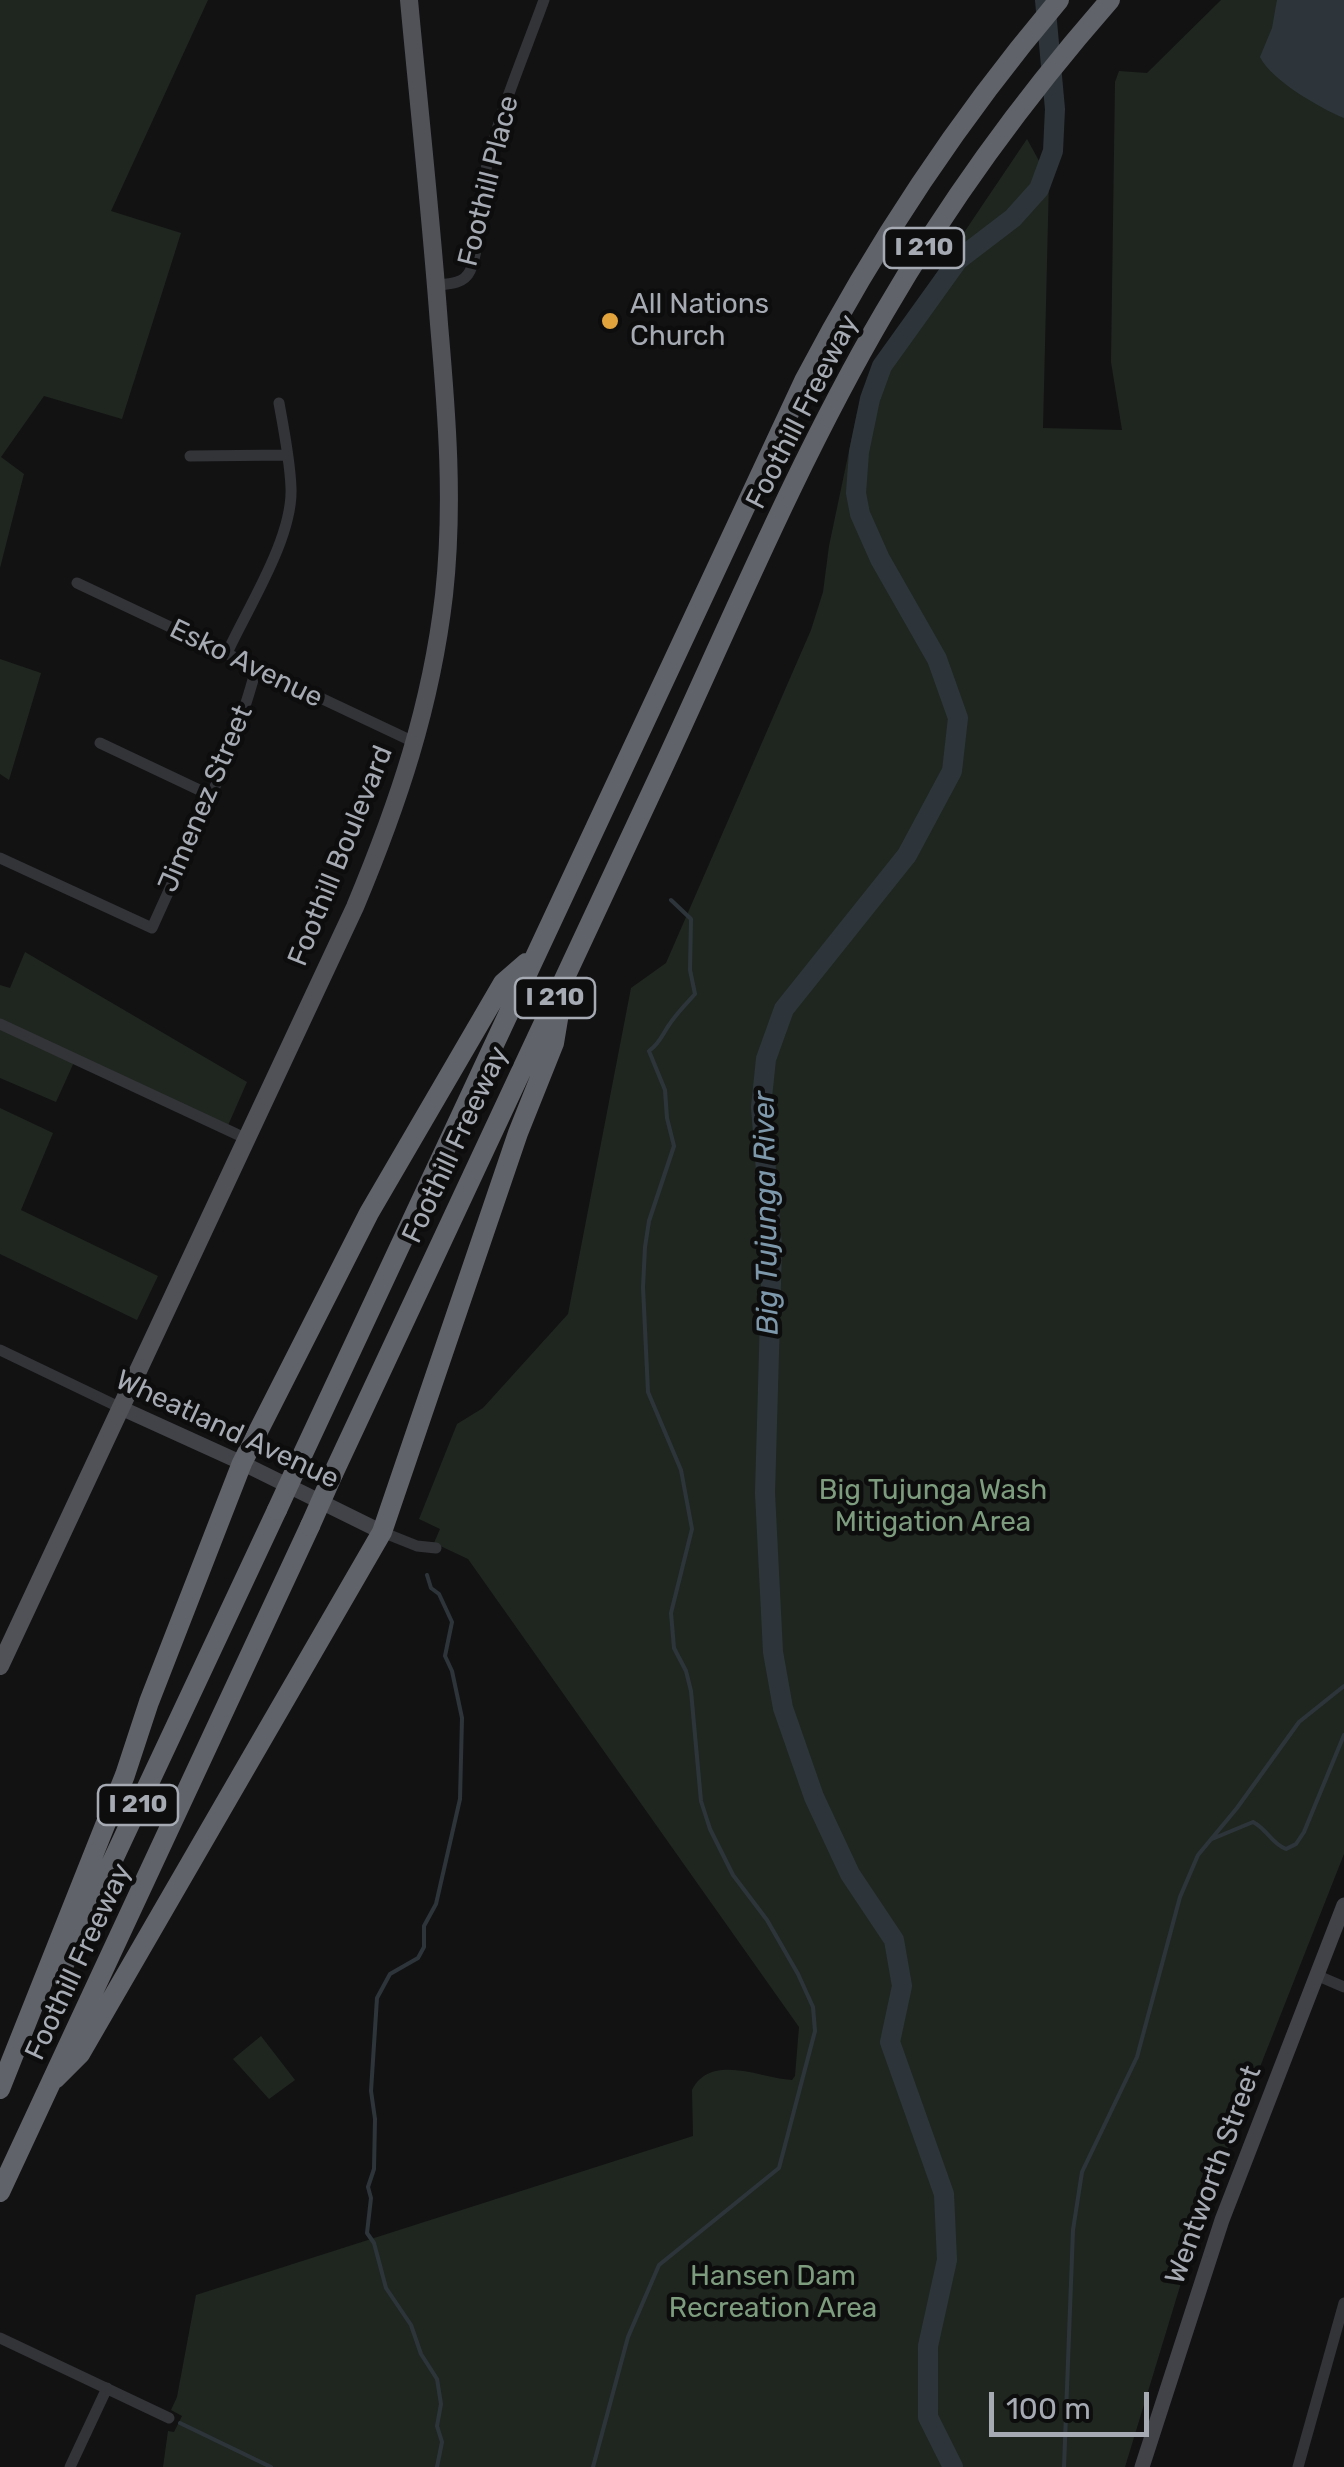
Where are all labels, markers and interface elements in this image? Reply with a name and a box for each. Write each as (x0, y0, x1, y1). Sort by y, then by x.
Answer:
street label: Foothill Place (452, 92, 526, 270)
road number: I 210 (884, 228, 964, 268)
place label: All Nations Church (630, 288, 769, 354)
street label: Foothill Freeway (740, 309, 866, 515)
marker: All Nations Church (599, 310, 621, 332)
street label: Esko Avenue (164, 613, 328, 715)
street label: Jimenez Street (152, 700, 260, 898)
street label: Foothill Boulevard (282, 741, 400, 971)
road number: I 210 (515, 978, 595, 1018)
street label: Foothill Freeway (396, 1041, 516, 1249)
water label: Big Tujunga River (747, 1091, 787, 1335)
street label: Wheatland Avenue (110, 1364, 344, 1496)
park label: Big Tujunga Wash Mitigation Area (819, 1474, 1047, 1540)
road number: I 210 (98, 1785, 178, 1825)
street label: Foothill Freeway (19, 1858, 139, 2066)
street label: Wentworth Street (1159, 2061, 1269, 2289)
park label: Hansen Dam Recreation Area (669, 2260, 877, 2326)
scale bar (994, 2372, 1154, 2434)
text: 100 m (1006, 2391, 1091, 2427)

